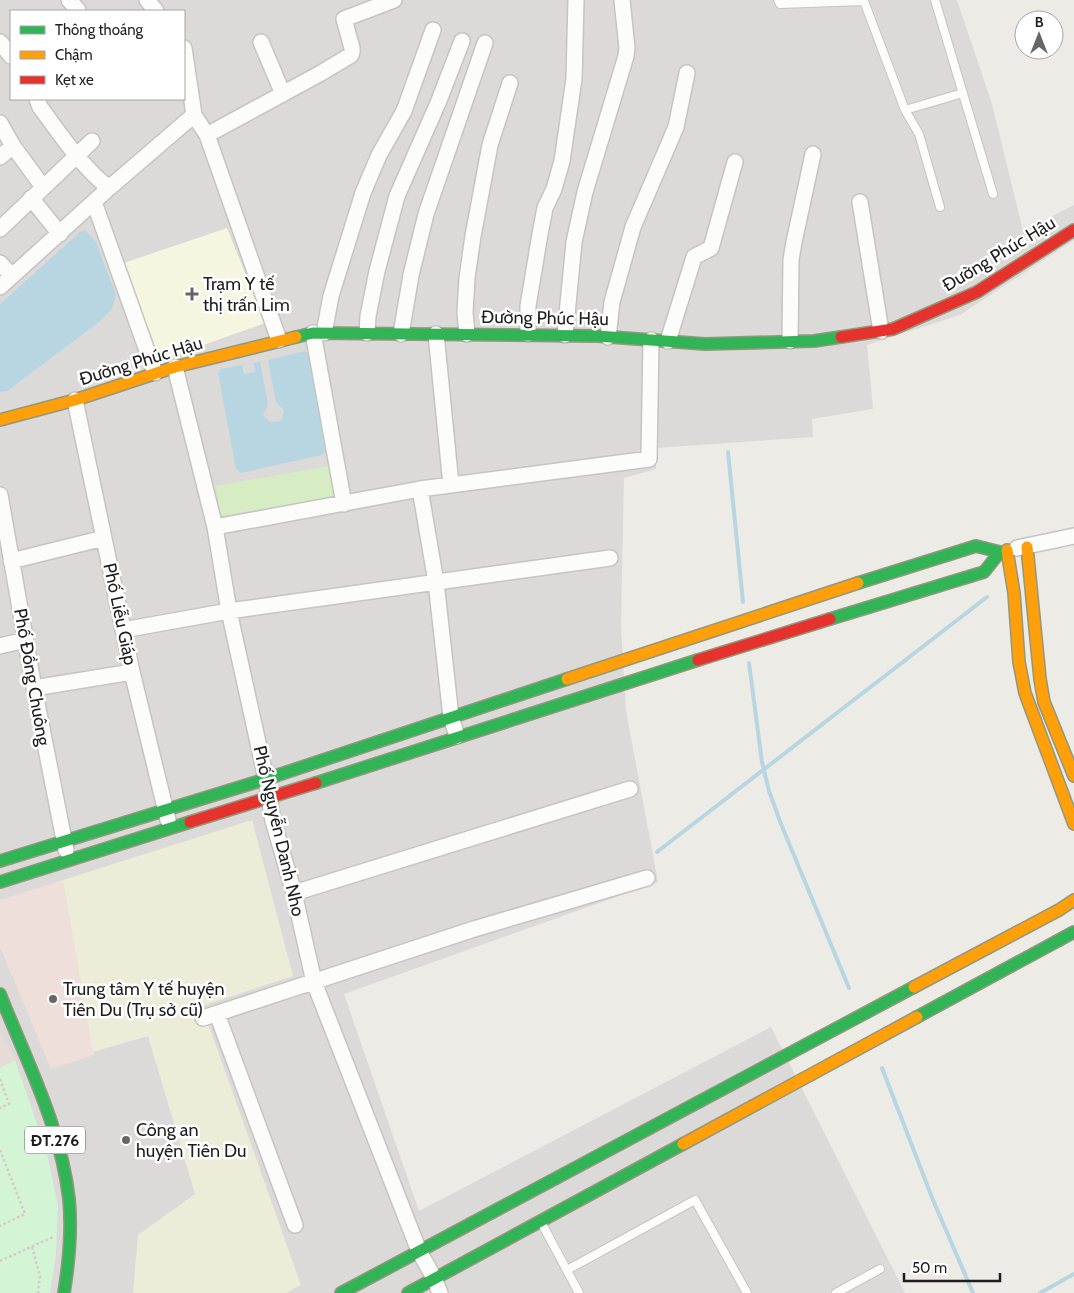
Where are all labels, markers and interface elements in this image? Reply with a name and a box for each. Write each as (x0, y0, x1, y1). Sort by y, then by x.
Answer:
legend (10, 10, 185, 100)
north arrow (1014, 10, 1064, 60)
text: B (1035, 13, 1044, 31)
text: Thông thoáng (55, 21, 144, 39)
text: Chậm (55, 46, 93, 64)
text: Kẹt xe (55, 71, 94, 89)
street label: Đường Phúc Hậu (939, 212, 1059, 296)
place label: Trạm Y tế thị trấn Lim (203, 273, 290, 316)
marker: Trạm Y tế thị trấn Lim (185, 287, 199, 301)
street label: Đường Phúc Hậu (481, 306, 609, 330)
street label: Đường Phúc Hậu (77, 332, 205, 390)
street label: Phố Liễu Giáp (98, 561, 142, 667)
street label: Phố Đồng Chuông (9, 607, 55, 748)
street label: Phố Nguyễn Danh Nho (249, 743, 309, 919)
place label: Trung tâm Y tế huyện Tiên Du (Trụ sở cũ) (63, 978, 225, 1021)
marker: Trung tâm Y tế huyện Tiên Du (Trụ sở cũ) (47, 993, 59, 1005)
place label: Công an huyện Tiên Du (136, 1119, 246, 1162)
road number: ĐT.276 (25, 1126, 85, 1154)
marker: Công an huyện Tiên Du (120, 1134, 132, 1146)
scale bar (904, 1250, 1000, 1282)
text: 50 m (912, 1259, 947, 1277)

